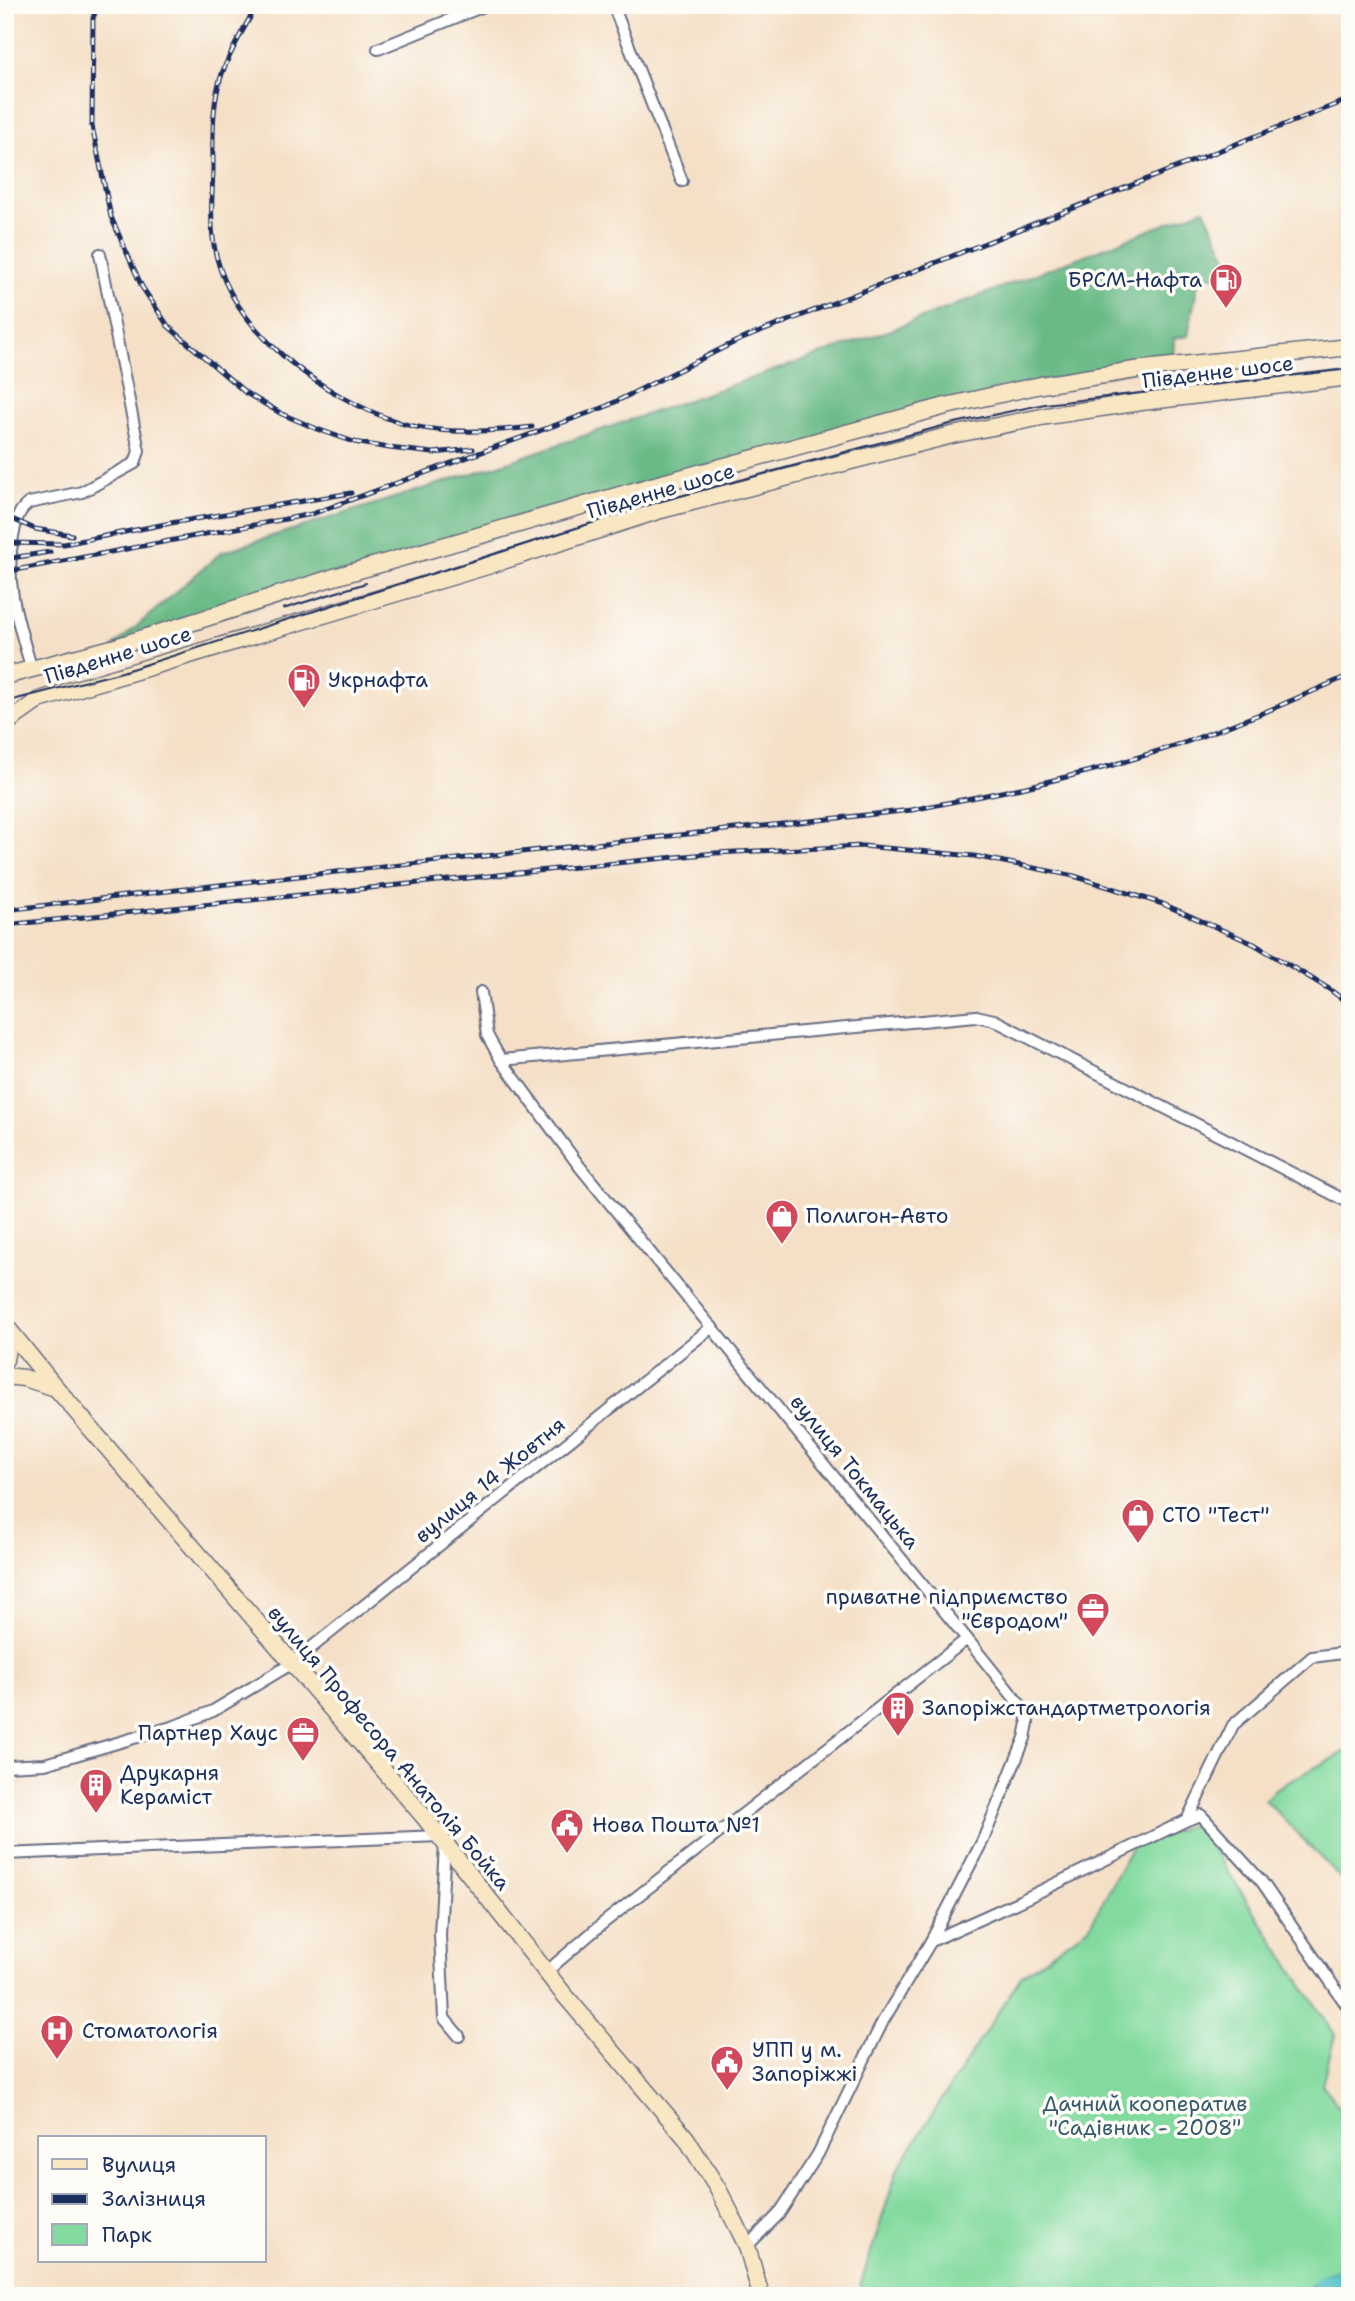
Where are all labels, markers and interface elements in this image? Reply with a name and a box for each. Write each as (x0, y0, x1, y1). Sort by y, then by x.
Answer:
fuel station icon: БРСМ-Нафта (1207, 261, 1245, 310)
place label: БРСМ-Нафта (1068, 266, 1202, 294)
street label: Південне шосе (1141, 349, 1295, 395)
street label: Південне шосе (584, 457, 738, 525)
street label: Південне шосе (41, 619, 195, 691)
fuel station icon: Укрнафта (285, 661, 323, 710)
place label: Укрнафта (328, 666, 428, 694)
shop icon: Полигон-Авто (763, 1197, 801, 1246)
place label: Полигон-Авто (806, 1202, 949, 1230)
street label: вулиця Токмацька (784, 1389, 926, 1555)
street label: вулиця 14 Жовтня (409, 1411, 571, 1549)
shop icon: СТО "Тест" (1119, 1496, 1157, 1545)
place label: СТО "Тест" (1162, 1501, 1270, 1529)
place label: приватне підприємство "Євродом" (826, 1583, 1068, 1635)
office icon: приватне підприємство "Євродом" (1074, 1590, 1112, 1639)
street label: вулиця Професора Анатолія Бойка (261, 1600, 517, 1896)
building icon: Запоріжстандартметрологія (879, 1689, 917, 1738)
place label: Запоріжстандартметрологія (922, 1694, 1211, 1722)
office icon: Партнер Хаус (284, 1714, 322, 1763)
place label: Партнер Хаус (138, 1719, 278, 1747)
place label: Друкарня Кераміст (120, 1759, 219, 1811)
building icon: Друкарня Кераміст (77, 1766, 115, 1815)
public building icon: Нова Пошта №1 (548, 1806, 586, 1855)
place label: Нова Пошта №1 (592, 1811, 760, 1839)
hospital icon: Стоматологія (38, 2012, 76, 2061)
place label: Стоматологія (82, 2017, 218, 2045)
place label: УПП у м. Запоріжжі (752, 2036, 858, 2088)
public building icon: УПП у м. Запоріжжі (708, 2043, 746, 2092)
park label: Дачний кооператив "Садівник - 2008" (1043, 2090, 1247, 2142)
legend (38, 2136, 266, 2262)
text: Вулиця (102, 2151, 176, 2179)
text: Залізниця (102, 2185, 206, 2213)
text: Парк (102, 2221, 152, 2249)

